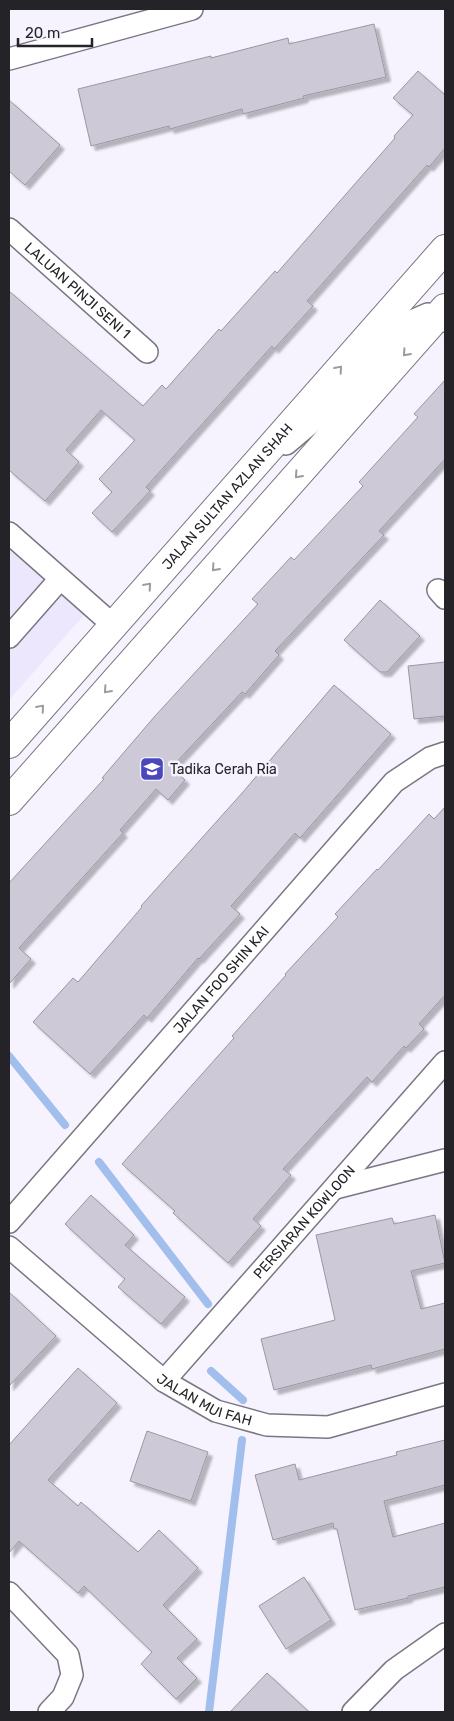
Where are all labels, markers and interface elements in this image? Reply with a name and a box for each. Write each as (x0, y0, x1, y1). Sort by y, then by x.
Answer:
scale bar (18, 15, 91, 47)
text: 20 m (25, 24, 60, 42)
street label: LALUAN PINJI SENI 1 (21, 239, 134, 342)
one-way arrow (403, 347, 412, 356)
one-way arrow (333, 365, 342, 374)
street label: JALAN SULTAN AZLAN SHAH (158, 420, 296, 573)
one-way arrow (295, 469, 304, 478)
one-way arrow (212, 563, 221, 572)
one-way arrow (142, 582, 151, 591)
one-way arrow (104, 684, 113, 693)
one-way arrow (35, 704, 44, 713)
school or university icon: Tadika Cerah Ria (139, 756, 165, 782)
place label: Tadika Cerah Ria (170, 761, 277, 778)
street label: JALAN FOO SHIN KAI (170, 923, 272, 1037)
street label: PERSIARAN KOWLOON (250, 1162, 359, 1282)
street label: JALAN MUI FAH (153, 1370, 254, 1429)

